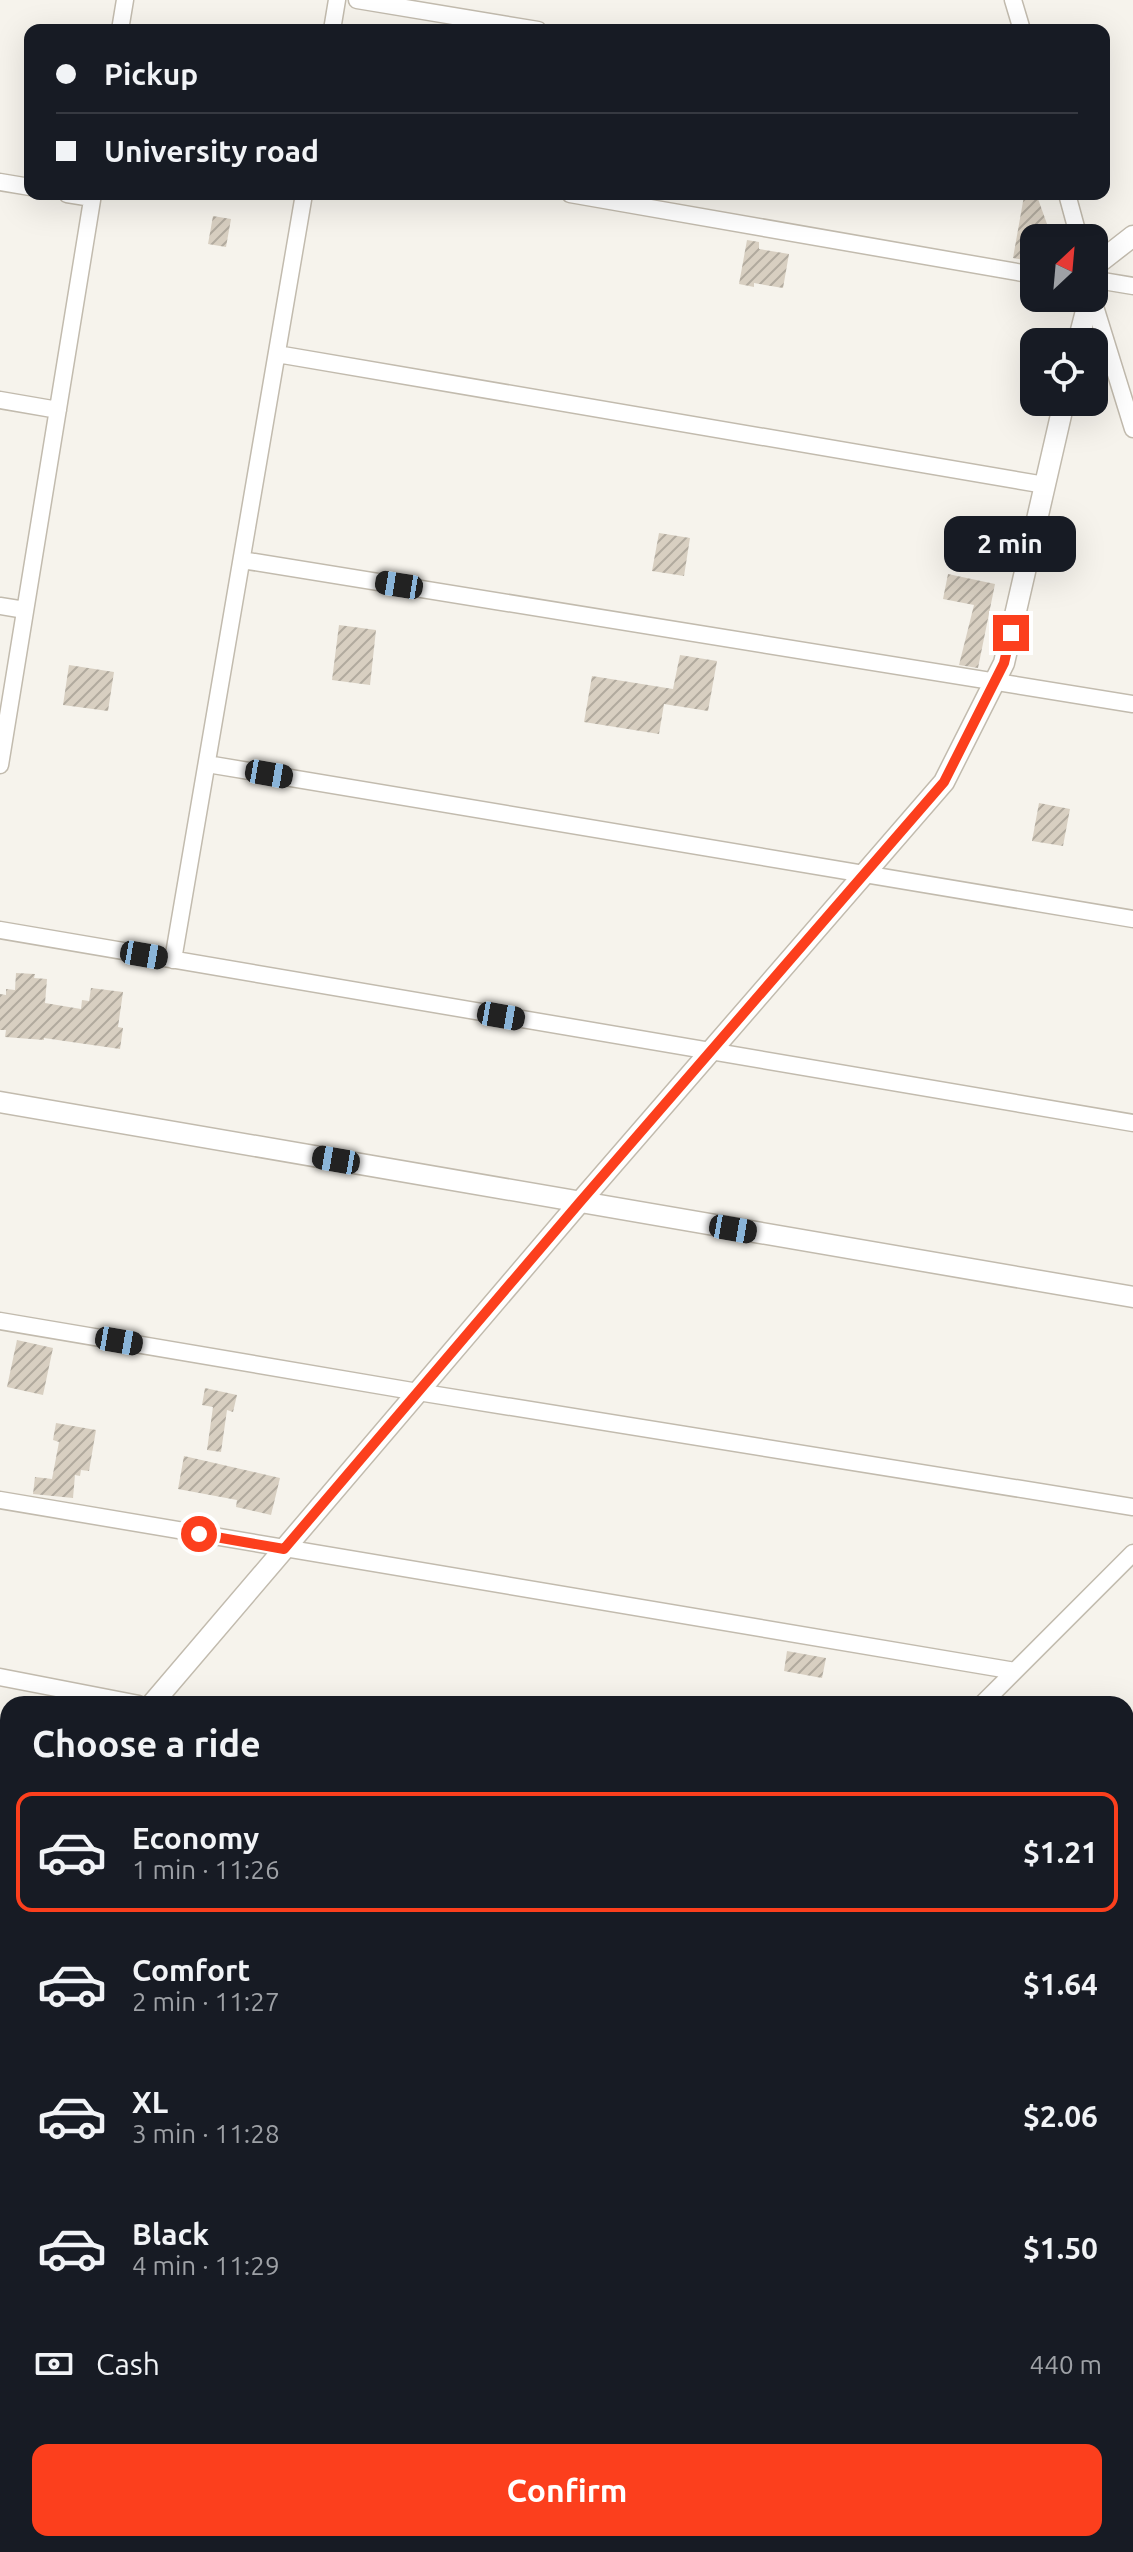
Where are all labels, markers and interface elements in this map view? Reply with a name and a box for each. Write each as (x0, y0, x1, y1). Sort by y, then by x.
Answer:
text: Pickup (104, 57, 198, 91)
text: University road (104, 134, 319, 168)
north arrow (1020, 224, 1108, 312)
map controls (1020, 224, 1108, 416)
button: locate (1020, 328, 1108, 416)
callout: 2 min (945, 517, 1077, 573)
text: 2 min (977, 529, 1043, 558)
car (373, 569, 425, 601)
route end (993, 615, 1029, 651)
car (243, 758, 295, 790)
car (118, 939, 170, 971)
car (475, 1000, 527, 1032)
car (310, 1144, 362, 1176)
car (707, 1213, 759, 1245)
car (93, 1325, 145, 1357)
route start (181, 1516, 217, 1552)
text: Choose a ride (32, 1723, 261, 1764)
icon: car (36, 1816, 108, 1888)
text: Economy (132, 1821, 259, 1855)
text: $1.21 (1023, 1835, 1098, 1869)
text: 1 min · 11:26 (132, 1855, 280, 1884)
icon: car (36, 1948, 108, 2020)
text: Comfort (132, 1953, 250, 1987)
text: $1.64 (1023, 1967, 1098, 2001)
text: 2 min · 11:27 (132, 1987, 280, 2016)
icon: car (36, 2080, 108, 2152)
text: XL (132, 2085, 168, 2119)
text: $2.06 (1023, 2099, 1098, 2133)
text: 3 min · 11:28 (132, 2119, 280, 2148)
icon: car (36, 2212, 108, 2284)
text: Black (132, 2217, 209, 2251)
text: $1.50 (1023, 2231, 1098, 2265)
text: 4 min · 11:29 (132, 2251, 280, 2280)
icon: cash (32, 2342, 76, 2386)
text: Cash (96, 2347, 160, 2381)
text: 440 m (1030, 2350, 1102, 2379)
button: Confirm (32, 2444, 1102, 2536)

